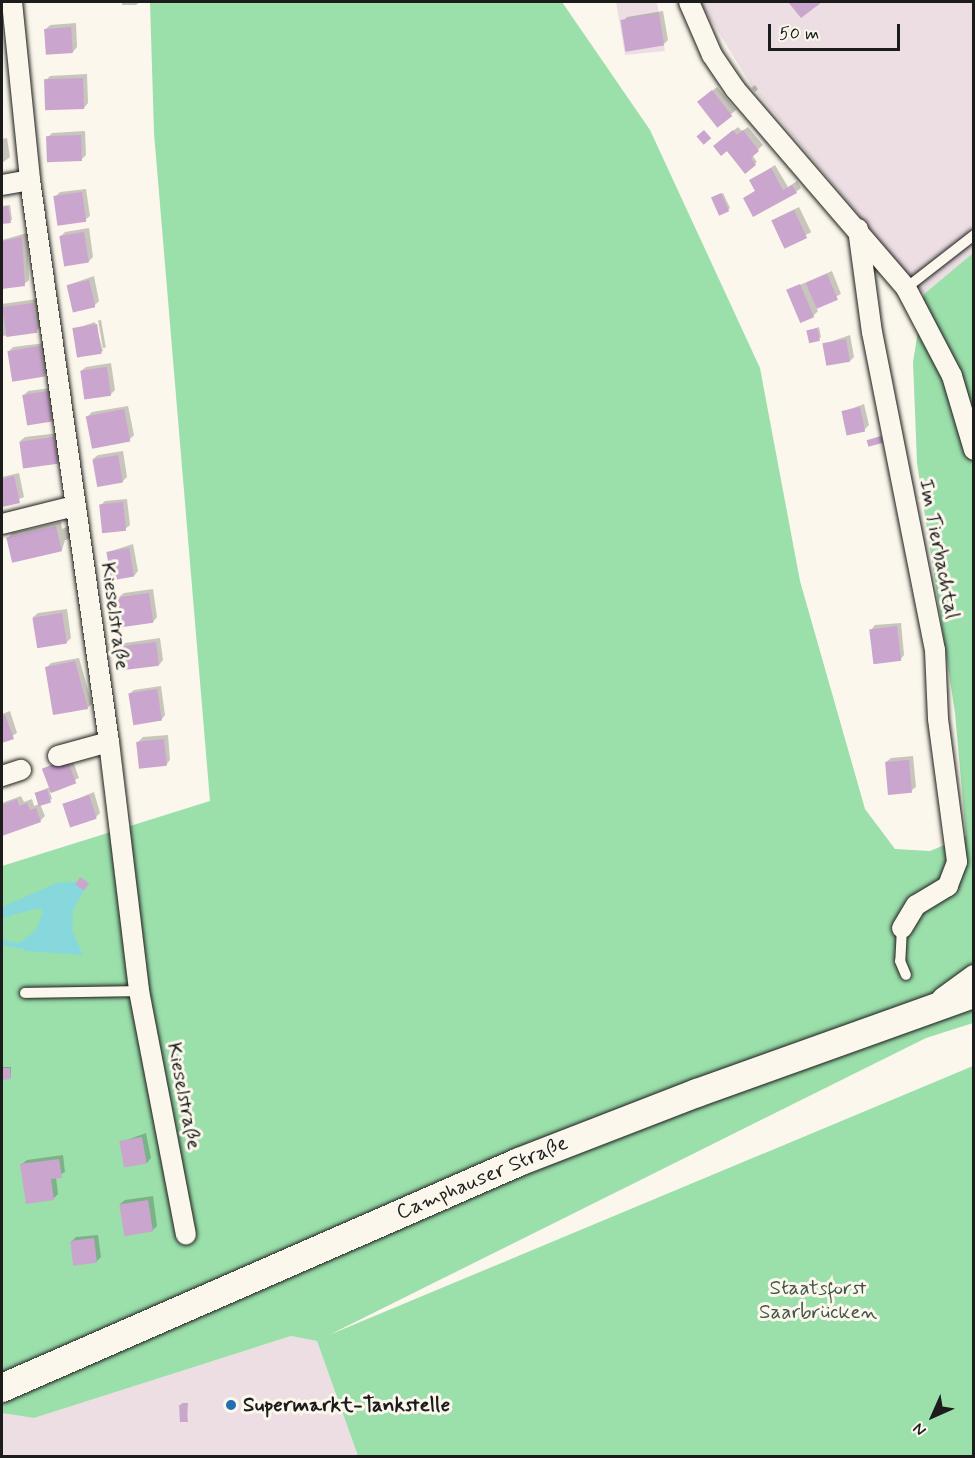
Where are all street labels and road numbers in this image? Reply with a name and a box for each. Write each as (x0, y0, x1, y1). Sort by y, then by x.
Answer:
street label: Im Tierbachtal (913, 479, 965, 619)
street label: Kieselstraße (95, 561, 135, 671)
street label: Kieselstraße (161, 1040, 207, 1152)
street label: Camphauser Straße (392, 1130, 572, 1226)

